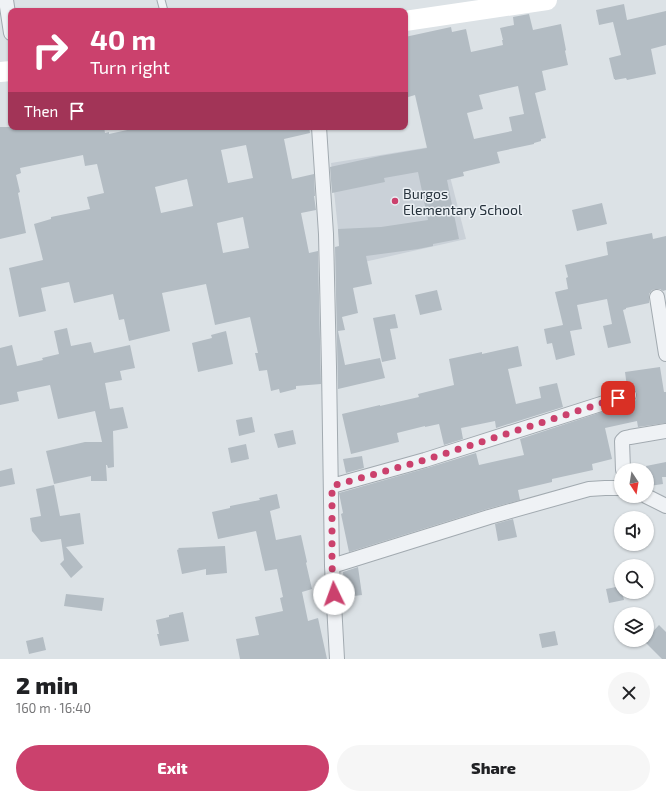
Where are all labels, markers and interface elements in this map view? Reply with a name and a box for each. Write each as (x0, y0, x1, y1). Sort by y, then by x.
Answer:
text: 40 m (90, 22, 156, 56)
icon: right (24, 24, 76, 76)
text: Turn right (90, 56, 170, 78)
icon: arrive (66, 100, 88, 122)
text: Then (24, 102, 58, 120)
place label: Burgos Elementary School (403, 185, 523, 218)
marker: Burgos Elementary School (390, 196, 400, 206)
pin (601, 381, 635, 415)
icon: arrive (607, 387, 629, 409)
north arrow (614, 463, 654, 503)
map controls (614, 463, 654, 647)
button: sound (614, 511, 654, 551)
button: search (614, 559, 654, 599)
position arrow (313, 573, 355, 615)
button: layers (614, 607, 654, 647)
text: 2 min (16, 670, 78, 699)
button: close (608, 672, 650, 714)
text: 160 m · 16:40 (16, 700, 91, 716)
button: Exit (16, 745, 329, 791)
button: Share (337, 745, 650, 791)

